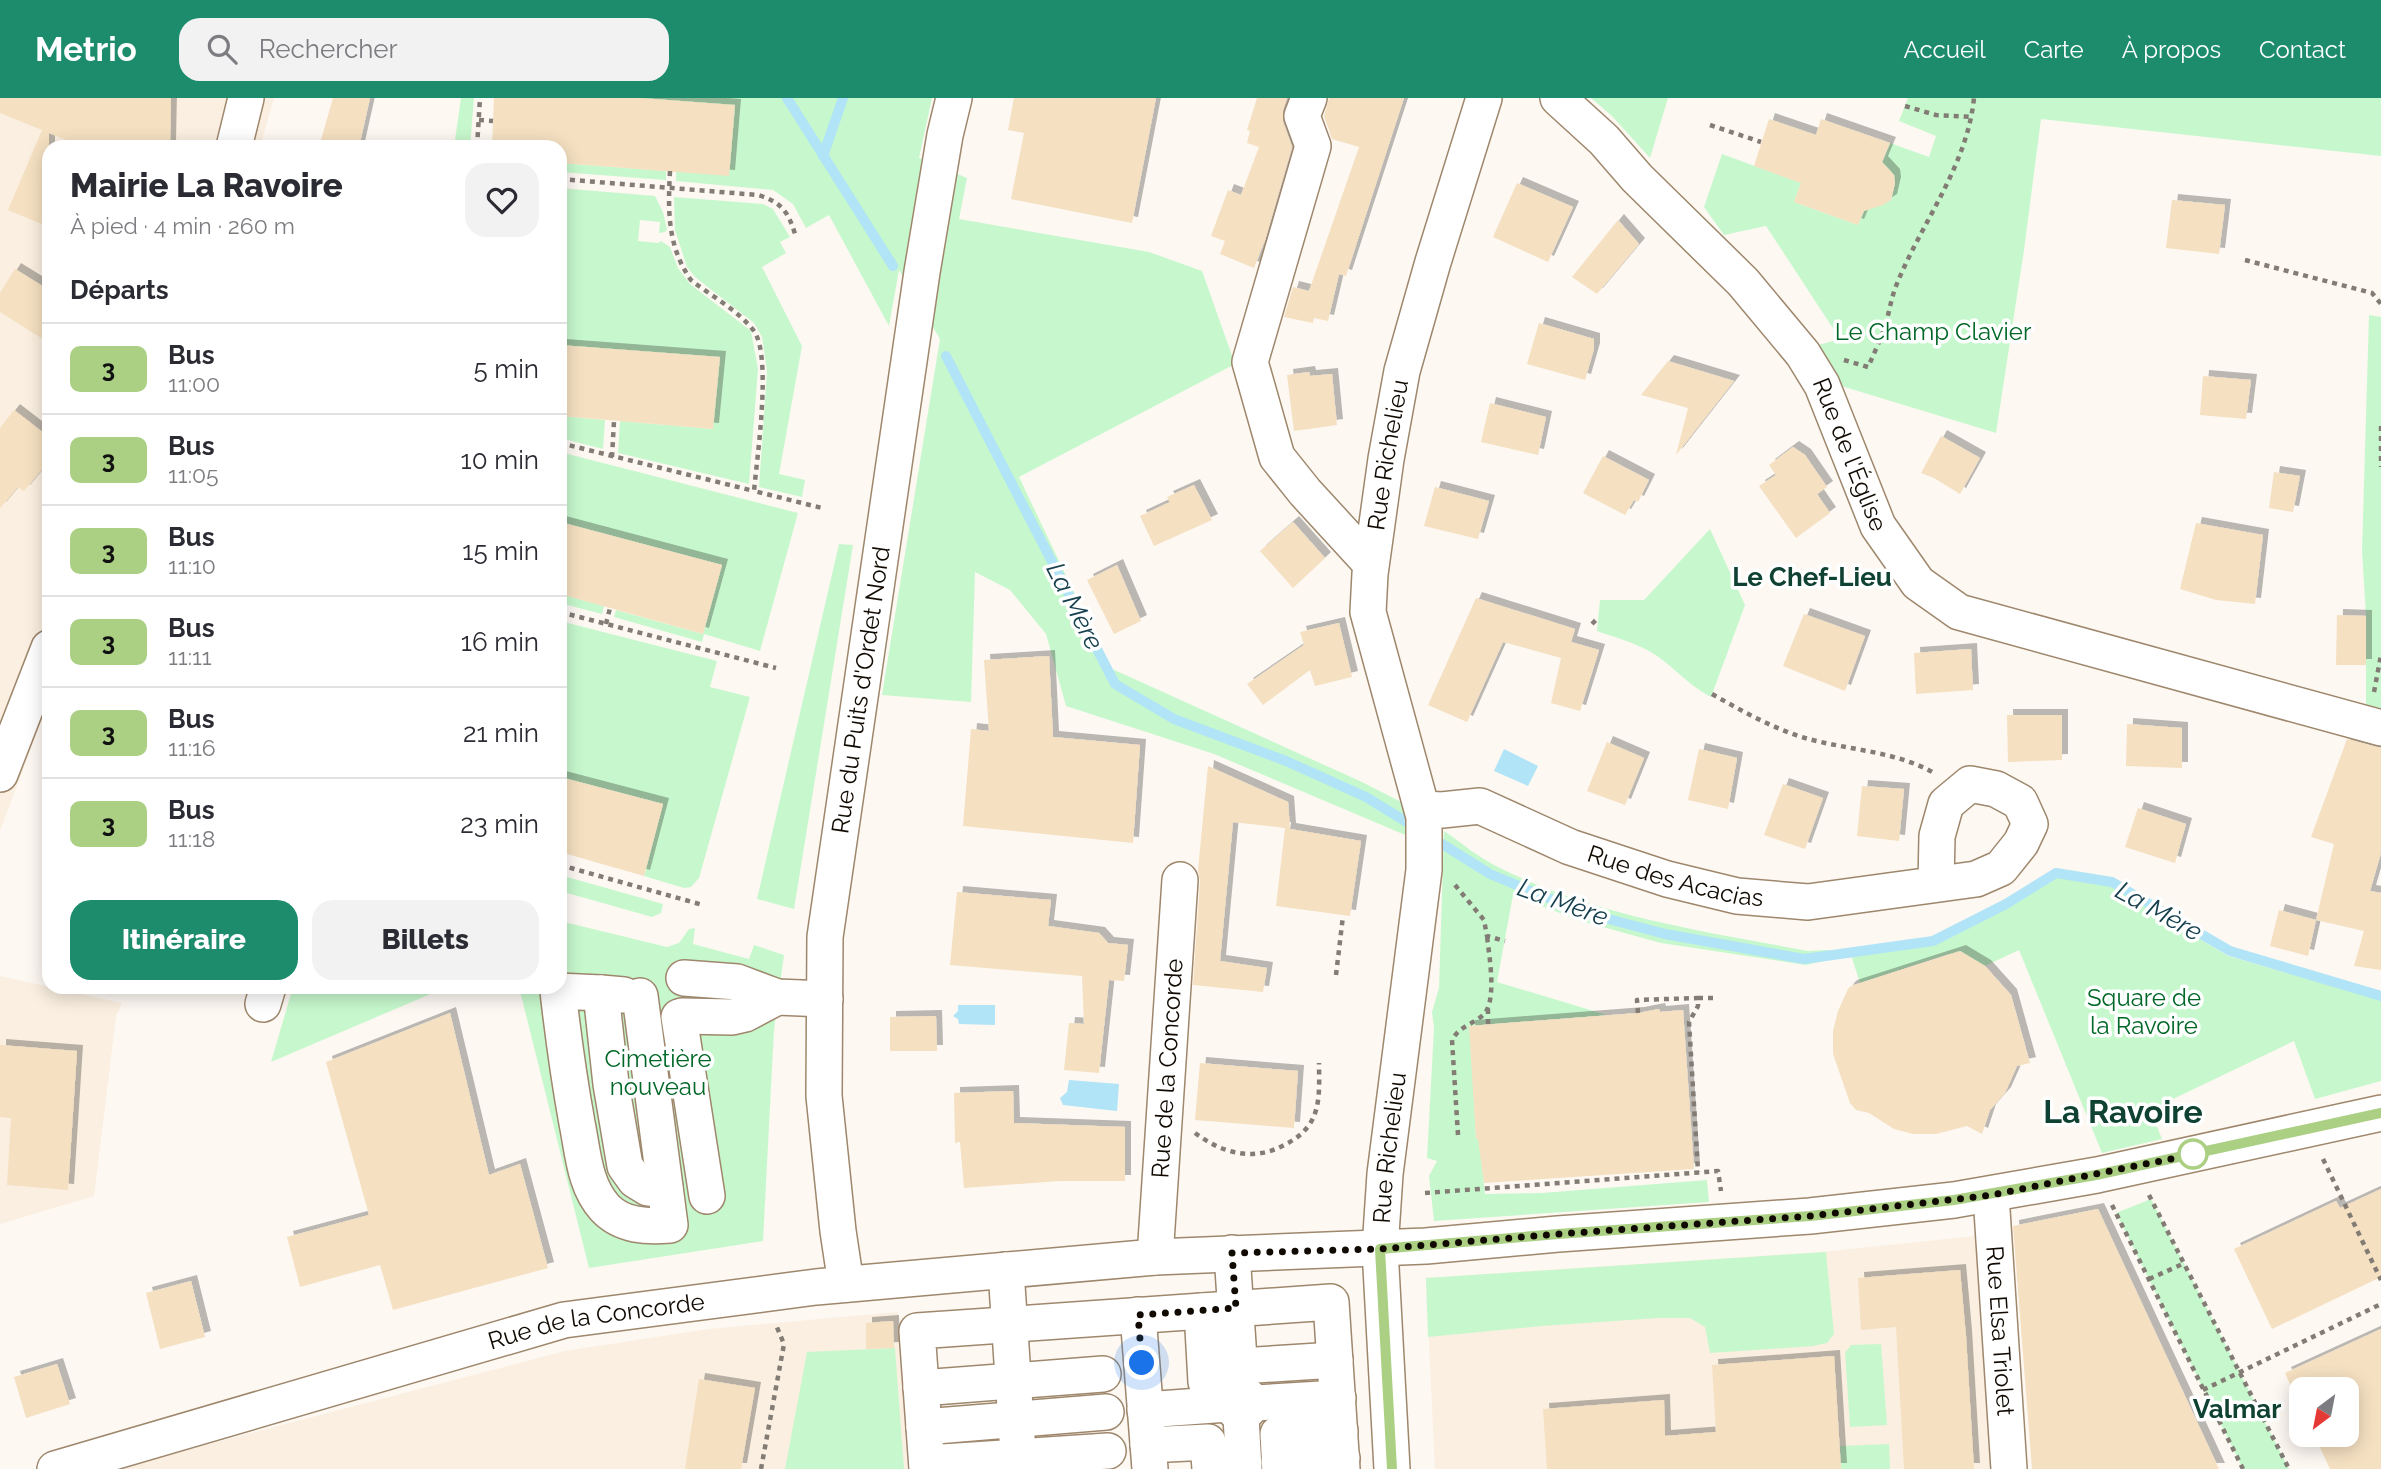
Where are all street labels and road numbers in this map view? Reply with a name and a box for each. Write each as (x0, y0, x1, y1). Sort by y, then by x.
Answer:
street label: Rue de l'Église (1807, 373, 1894, 535)
street label: Rue Richelieu (1361, 377, 1414, 532)
street label: Rue du Puits d'Ordet Nord (825, 544, 896, 835)
street label: Rue des Acacias (1584, 839, 1764, 912)
street label: Rue de la Concorde (1145, 958, 1189, 1179)
street label: Rue Richelieu (1367, 1070, 1412, 1224)
street label: Rue Elsa Triolet (1980, 1245, 2020, 1417)
street label: Rue de la Concorde (485, 1287, 706, 1355)

